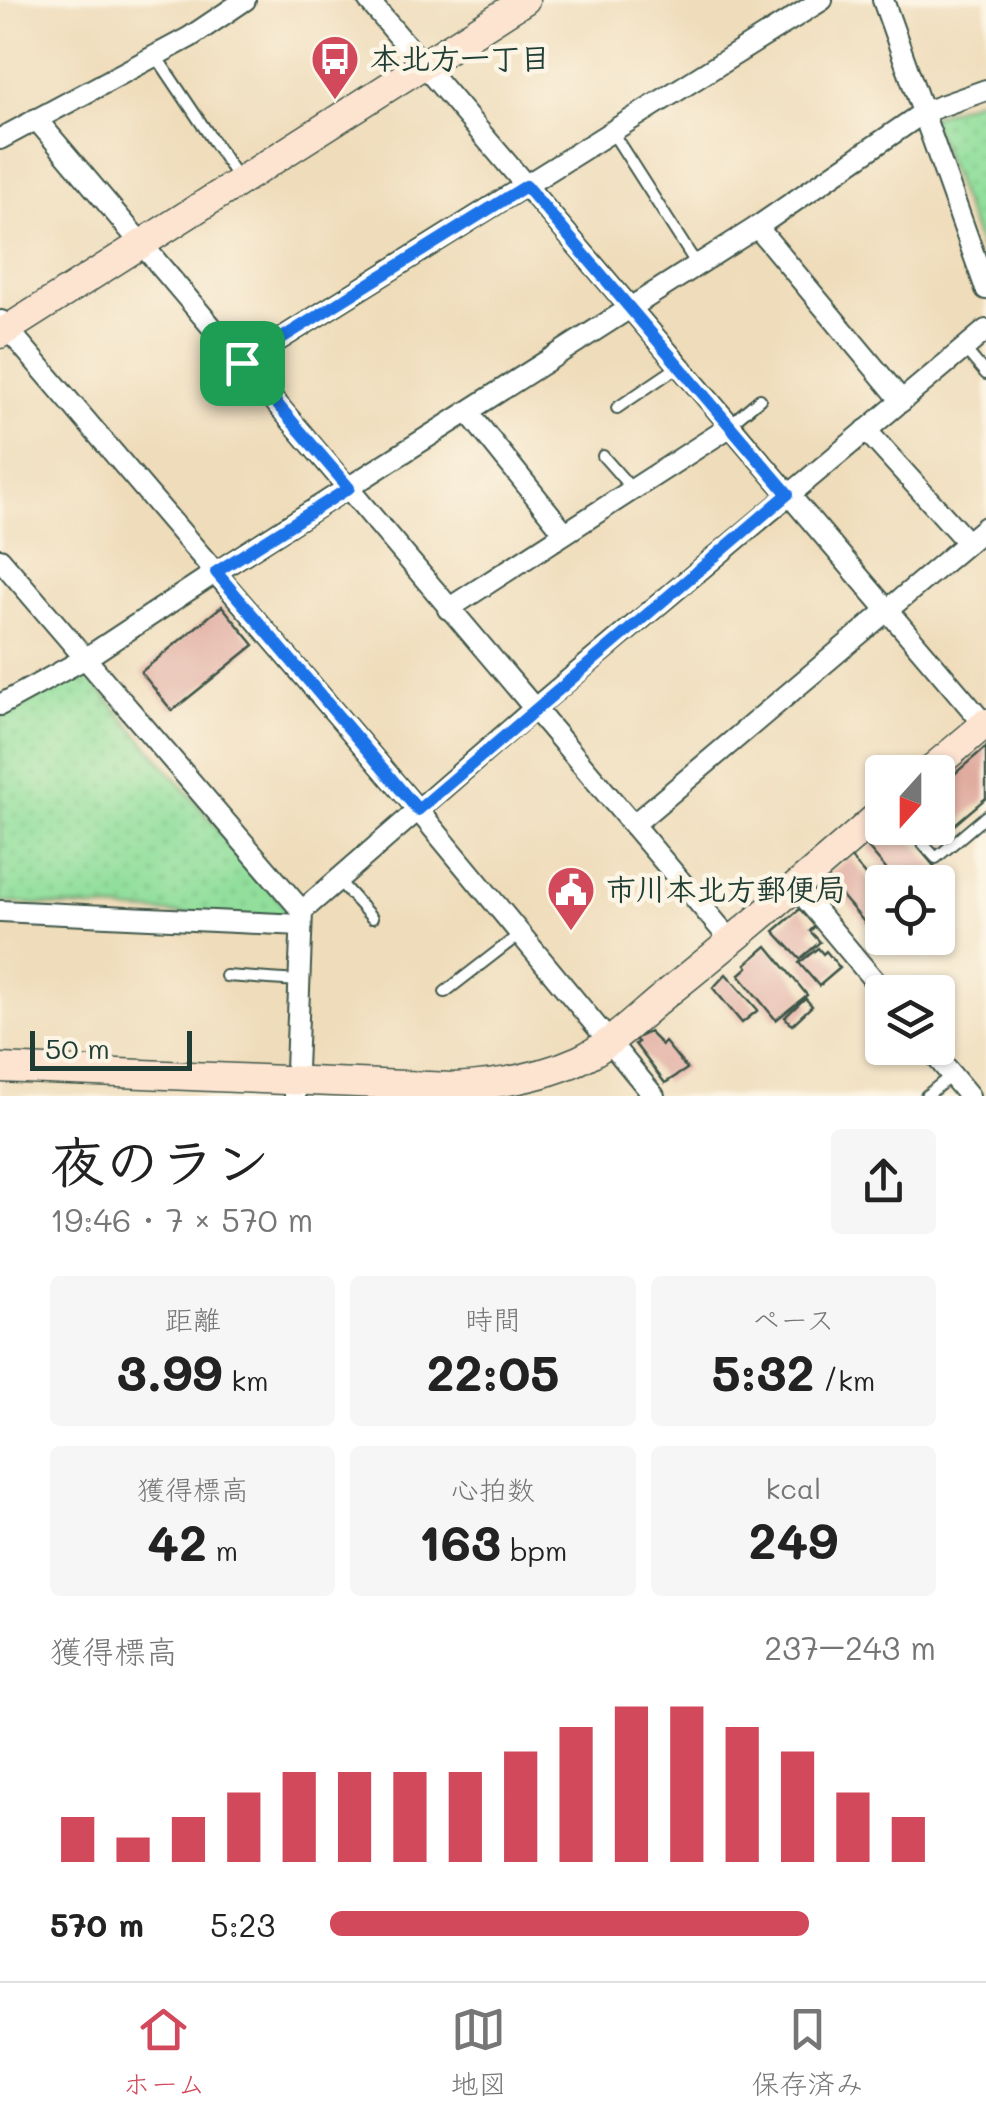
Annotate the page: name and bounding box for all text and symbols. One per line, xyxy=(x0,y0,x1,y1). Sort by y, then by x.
bus stop icon: 本北方一丁目 xyxy=(309,33,361,101)
place label: 本北方一丁目 xyxy=(370,37,550,77)
pin xyxy=(200,321,285,406)
icon: arrive xyxy=(215,336,270,391)
north arrow xyxy=(865,755,955,845)
map controls xyxy=(865,755,955,1065)
public building icon: 市川本北方郵便局 xyxy=(545,864,597,932)
button: locate xyxy=(865,865,955,955)
place label: 市川本北方郵便局 xyxy=(606,868,846,908)
button: layers xyxy=(865,975,955,1065)
scale bar xyxy=(30,1026,192,1070)
text: 50 m xyxy=(45,1030,110,1066)
text: 夜のラン xyxy=(50,1124,270,1196)
button: share xyxy=(831,1129,936,1234)
text: 19:46 · 7 × 570 m xyxy=(50,1198,313,1240)
text: 距離 xyxy=(165,1301,221,1337)
text: 時間 xyxy=(465,1301,521,1337)
text: ペース xyxy=(752,1301,834,1337)
text: 3.99 xyxy=(117,1338,222,1404)
text: 22:05 xyxy=(426,1338,560,1404)
text: 5:32 xyxy=(711,1338,814,1404)
text: km xyxy=(222,1362,268,1398)
text: /km xyxy=(814,1362,875,1398)
text: kcal xyxy=(765,1470,821,1506)
text: 獲得標高 xyxy=(137,1471,249,1507)
text: 心拍数 xyxy=(451,1471,535,1507)
text: 249 xyxy=(748,1506,838,1572)
text: 42 xyxy=(147,1508,207,1574)
text: 163 xyxy=(419,1508,501,1574)
text: m xyxy=(207,1532,238,1568)
text: bpm xyxy=(501,1532,567,1568)
text: 237–243 m xyxy=(764,1626,936,1668)
text: 獲得標高 xyxy=(50,1629,178,1671)
text: 570 m xyxy=(50,1903,144,1945)
text: 5:23 xyxy=(210,1903,275,1945)
tab: ホーム xyxy=(123,2002,205,2102)
tab: 地図 xyxy=(450,2002,506,2102)
tab: 保存済み xyxy=(751,2002,863,2102)

